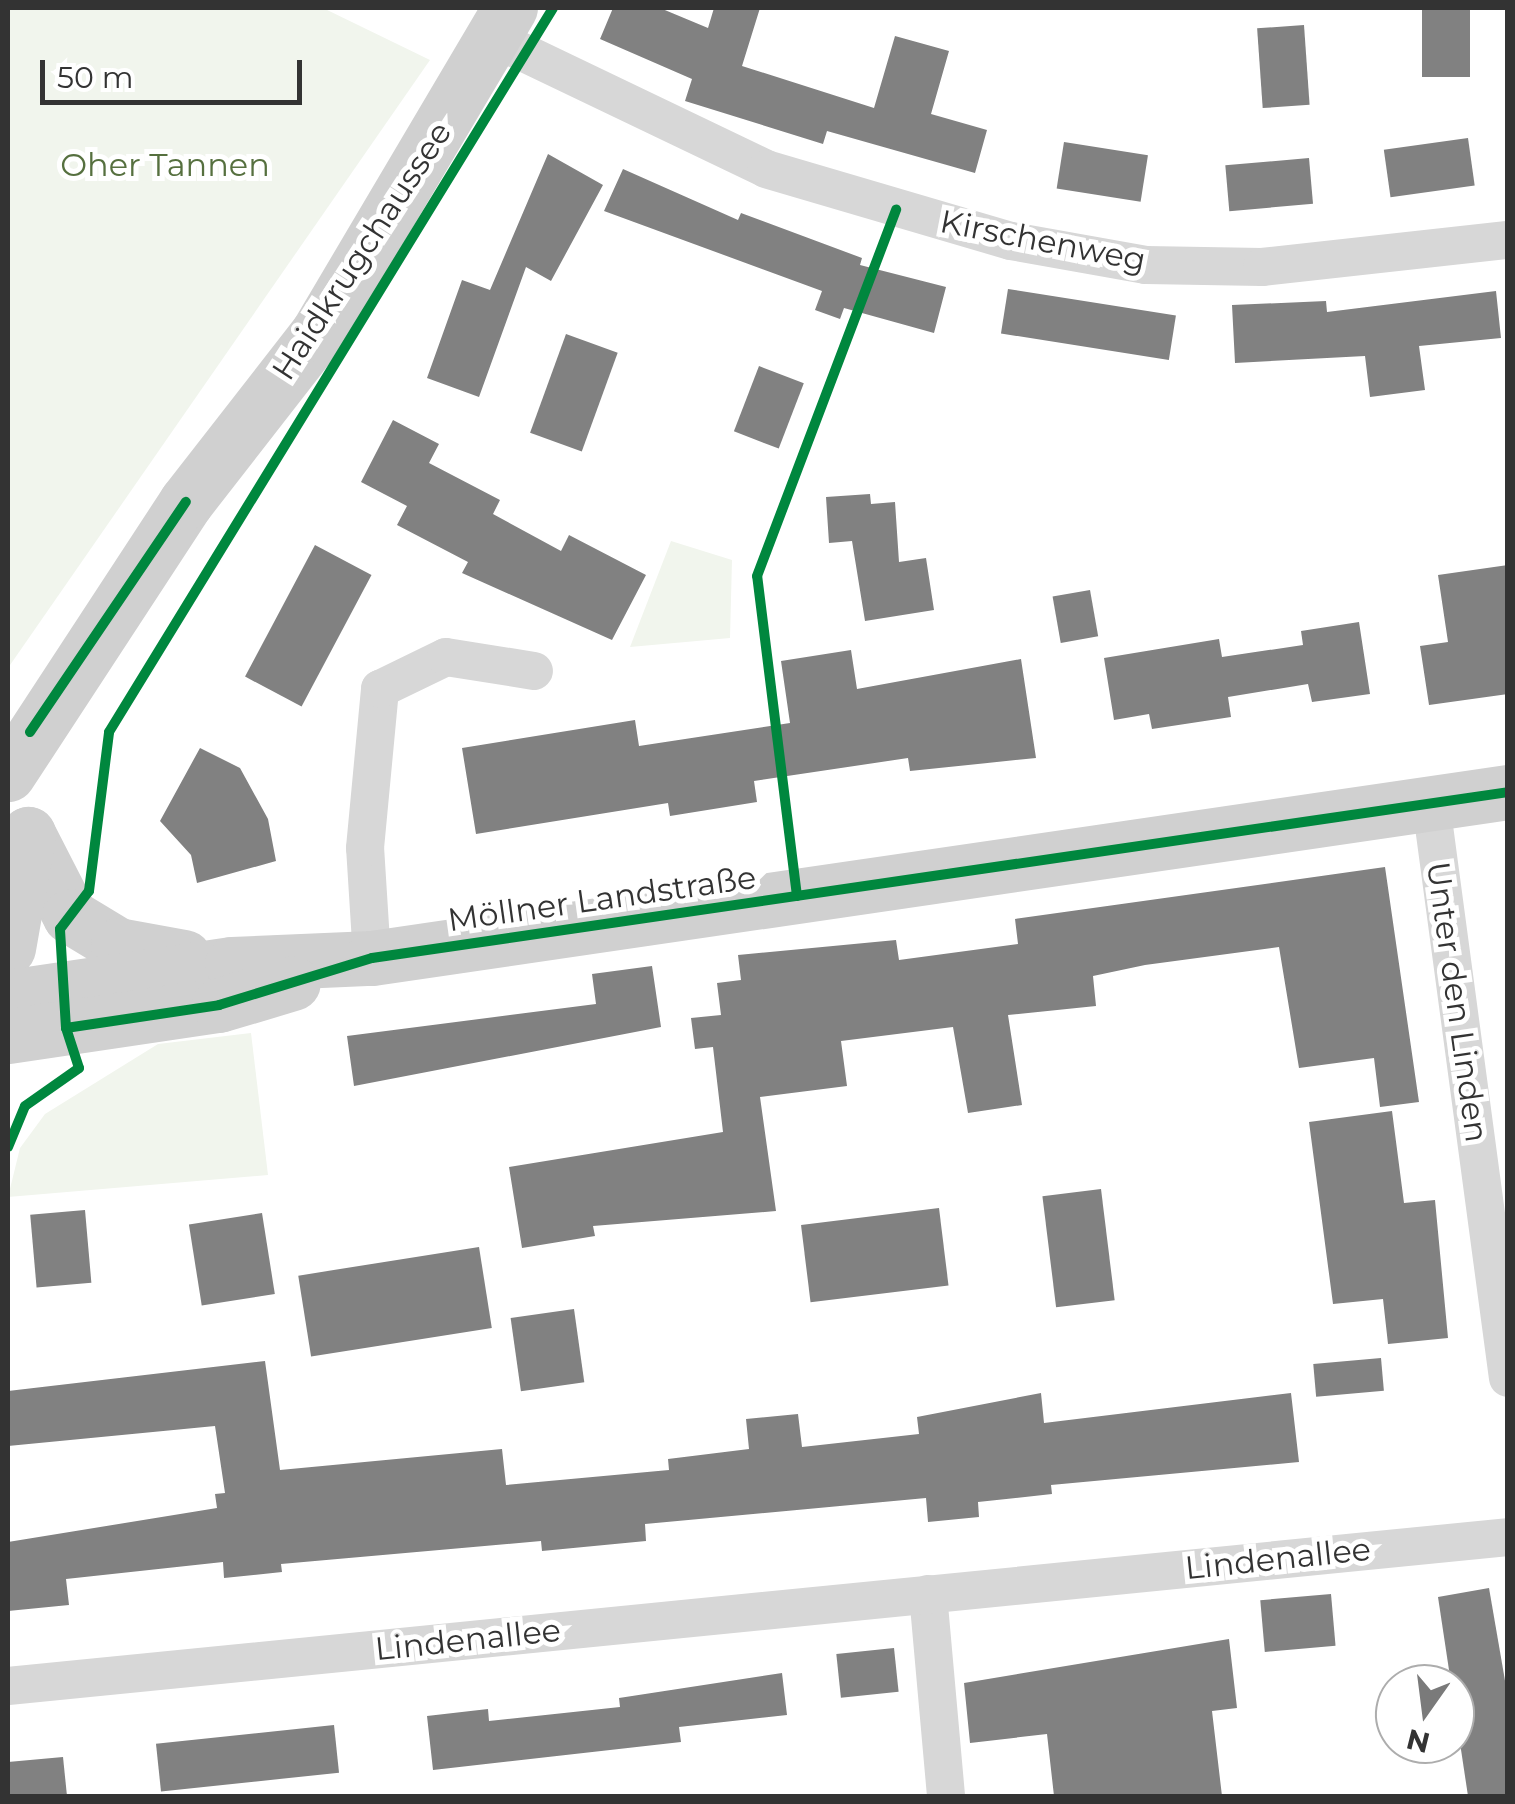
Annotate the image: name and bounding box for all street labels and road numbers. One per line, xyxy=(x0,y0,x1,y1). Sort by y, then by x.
street label: Haidkrugchaussee xyxy=(264,115,460,387)
street label: Kirschenweg xyxy=(937,202,1149,280)
street label: Möllner Landstraße xyxy=(445,858,759,940)
street label: Unter den Linden xyxy=(1418,859,1496,1145)
street label: Lindenallee xyxy=(1183,1530,1373,1588)
street label: Lindenallee xyxy=(373,1611,563,1669)

